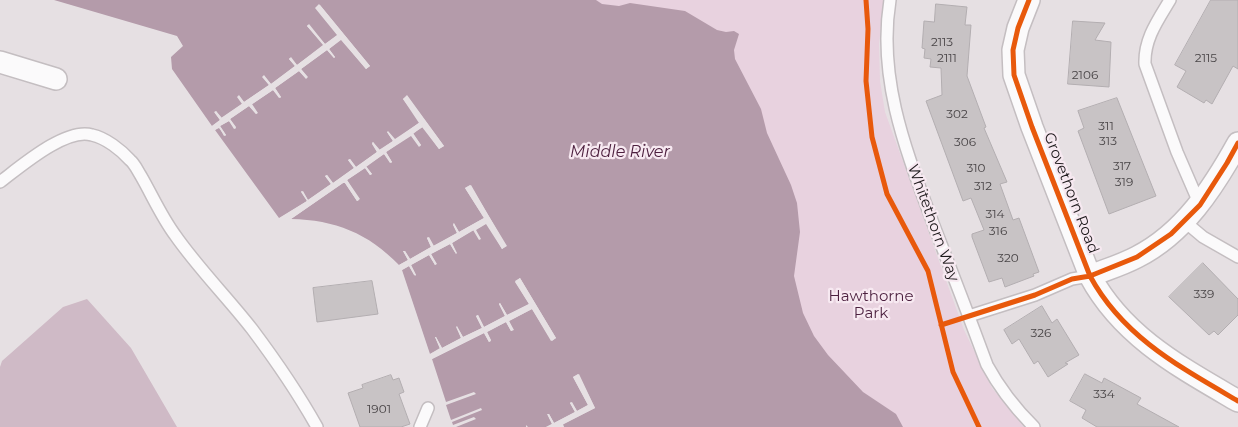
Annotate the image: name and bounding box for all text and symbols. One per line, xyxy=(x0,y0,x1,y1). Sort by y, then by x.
house number: 2113 xyxy=(931,35,953,49)
house number: 2111 xyxy=(937,51,957,65)
house number: 2115 xyxy=(1195,51,1217,65)
house number: 2106 xyxy=(1072,68,1098,82)
house number: 302 xyxy=(946,107,968,121)
house number: 311 xyxy=(1098,119,1114,133)
street label: Grovethorn Road xyxy=(1040,130,1102,256)
house number: 313 xyxy=(1099,134,1117,148)
house number: 306 xyxy=(954,135,976,149)
water label: Middle River xyxy=(570,142,670,162)
house number: 317 xyxy=(1113,159,1131,173)
house number: 310 xyxy=(966,161,986,175)
street label: Whitethorn Way xyxy=(903,162,963,284)
house number: 319 xyxy=(1115,175,1133,189)
house number: 312 xyxy=(974,179,992,193)
house number: 314 xyxy=(985,207,1005,221)
house number: 316 xyxy=(989,224,1007,238)
house number: 320 xyxy=(997,251,1019,265)
house number: 339 xyxy=(1194,287,1214,301)
park label: Hawthorne Park xyxy=(829,288,913,323)
house number: 326 xyxy=(1031,326,1051,340)
house number: 334 xyxy=(1093,387,1115,401)
house number: 1901 xyxy=(367,402,391,416)

